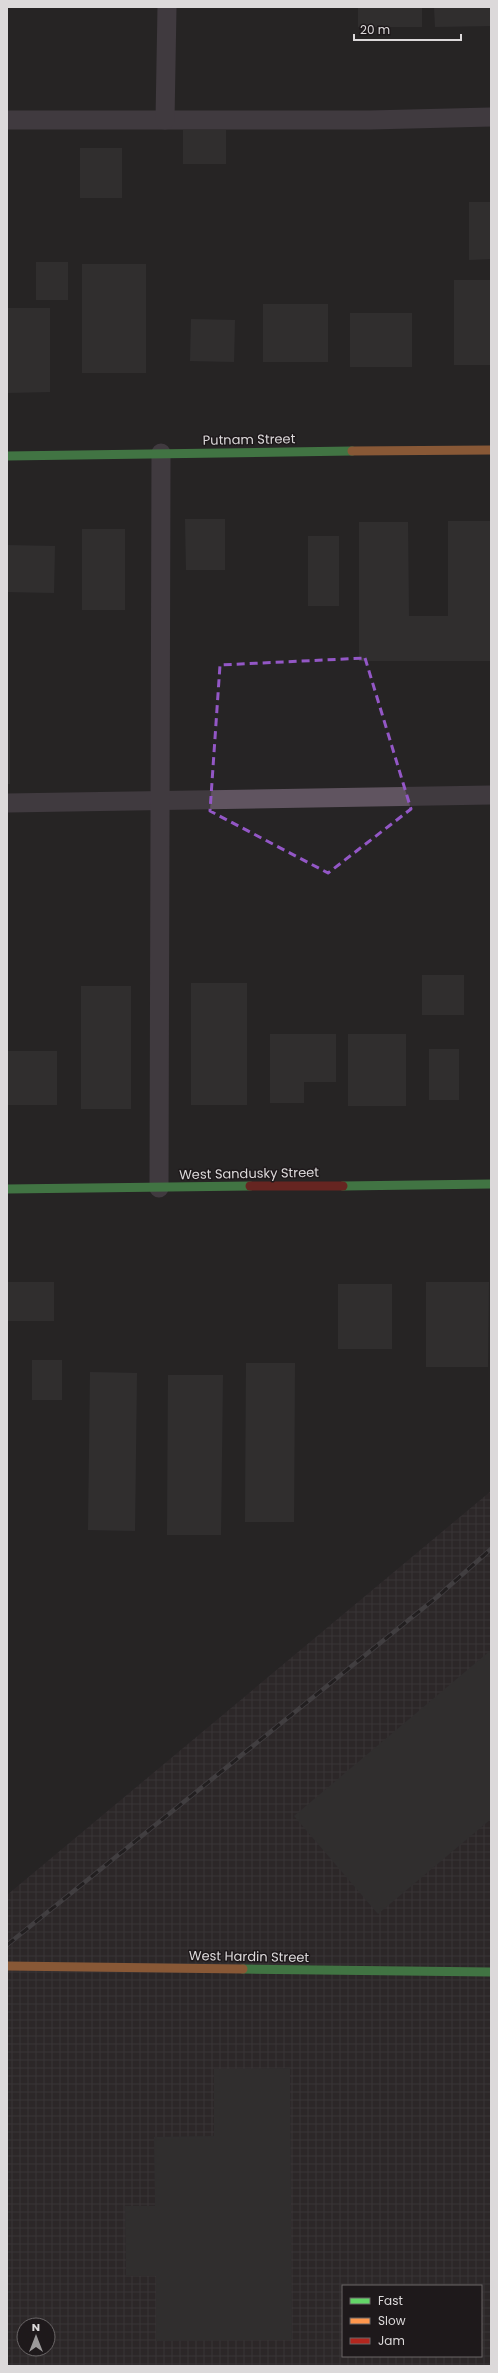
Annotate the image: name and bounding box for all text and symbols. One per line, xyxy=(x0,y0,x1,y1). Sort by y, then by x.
scale bar xyxy=(354,16,461,42)
text: 20 m xyxy=(360,21,390,38)
street label: Putnam Street xyxy=(203,429,296,450)
street label: West Sandusky Street xyxy=(179,1163,319,1184)
street label: West Hardin Street xyxy=(189,1946,310,1967)
legend xyxy=(342,2285,482,2357)
text: Fast xyxy=(378,2292,403,2309)
text: Slow xyxy=(378,2312,406,2329)
north arrow xyxy=(16,2317,56,2357)
text: N xyxy=(32,2319,40,2335)
text: Jam xyxy=(378,2332,405,2349)

